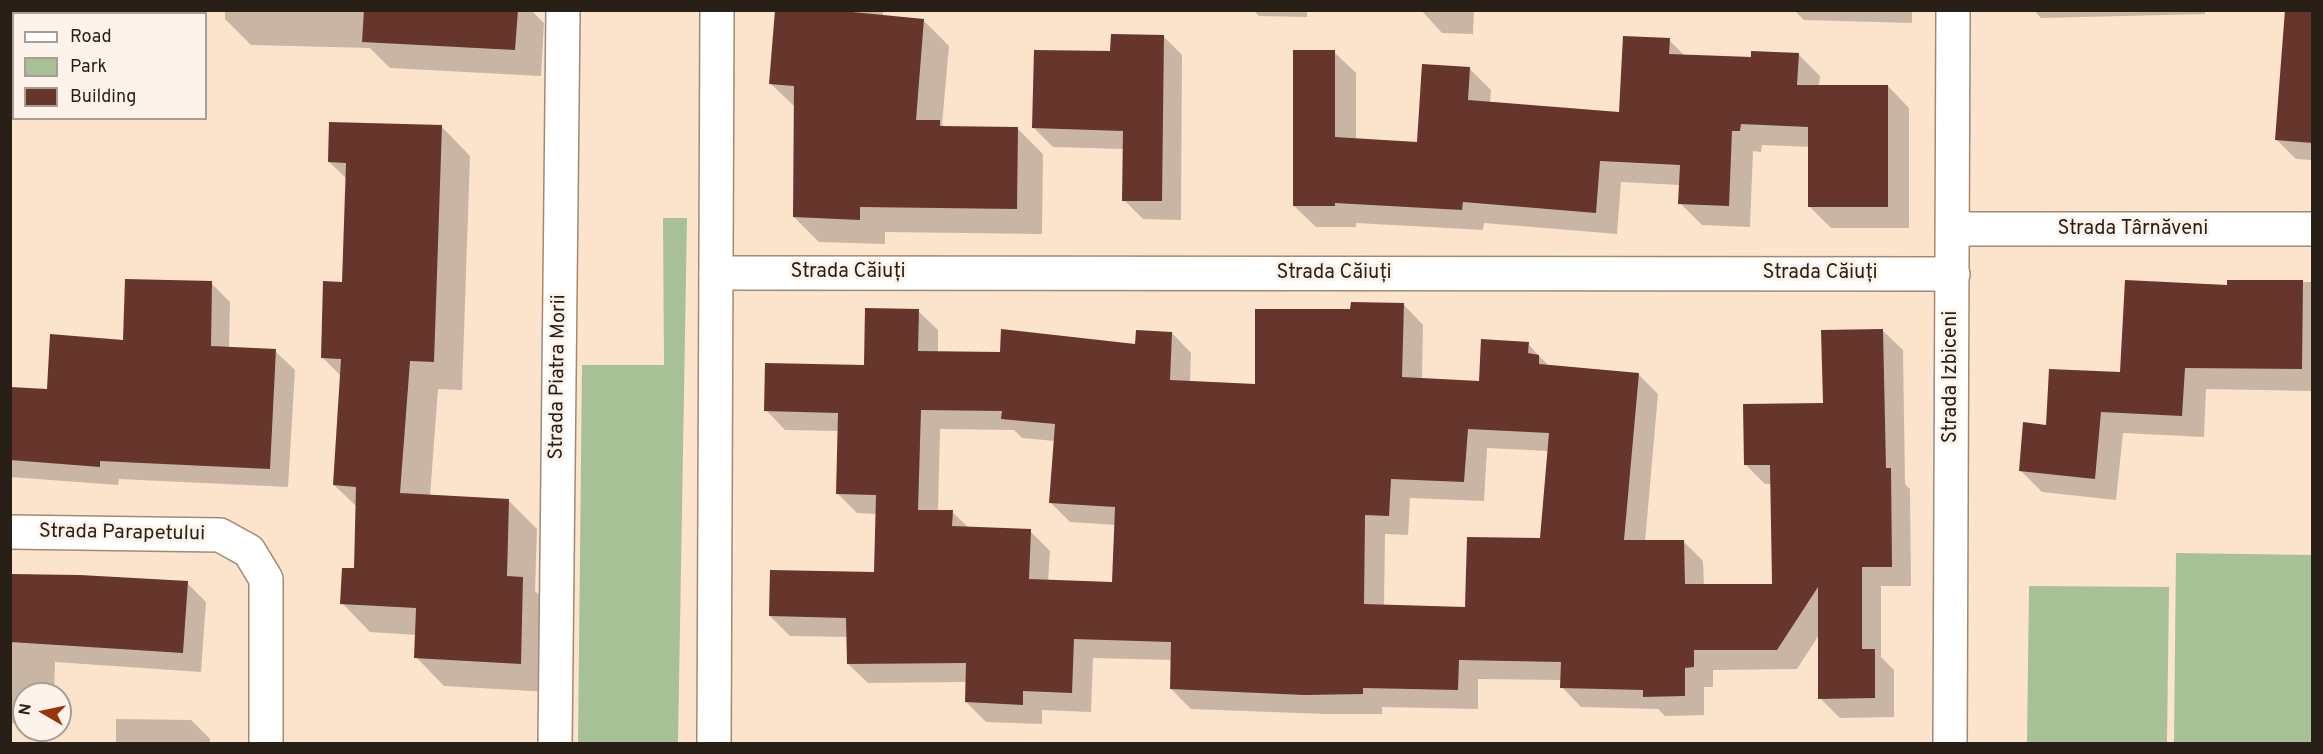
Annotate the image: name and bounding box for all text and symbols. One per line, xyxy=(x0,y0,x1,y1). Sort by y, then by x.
legend xyxy=(12,12,207,120)
text: Road xyxy=(70,26,112,49)
text: Park xyxy=(70,56,107,79)
text: Building xyxy=(70,86,136,109)
street label: Strada Târnăveni xyxy=(2058,218,2208,242)
street label: Strada Căiuți xyxy=(790,261,906,285)
street label: Strada Căiuți xyxy=(1276,262,1392,286)
street label: Strada Căiuți xyxy=(1762,262,1878,286)
street label: Strada Piatra Morii xyxy=(546,294,572,460)
street label: Strada Izbiceni xyxy=(1940,311,1964,443)
street label: Strada Parapetului xyxy=(39,521,205,547)
north arrow xyxy=(12,682,72,742)
text: N xyxy=(15,702,37,717)

